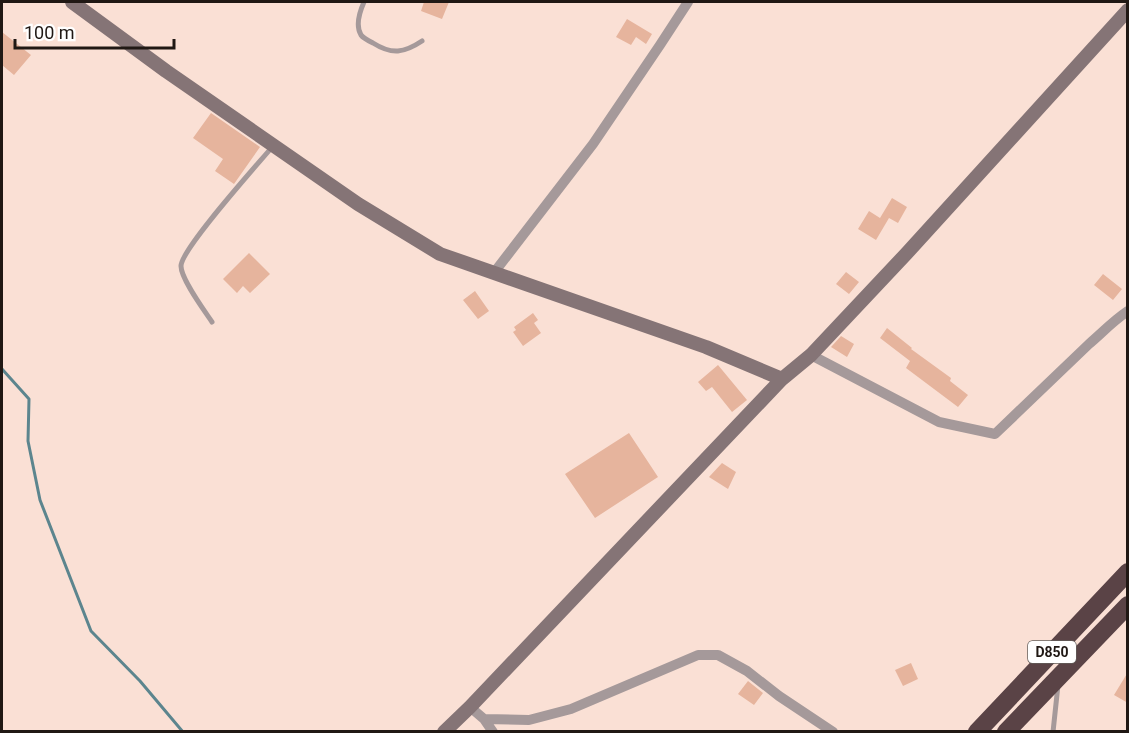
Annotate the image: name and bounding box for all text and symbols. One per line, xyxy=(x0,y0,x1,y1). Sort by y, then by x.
scale bar xyxy=(15,12,174,50)
text: 100 m xyxy=(24,22,75,43)
road number: D850 xyxy=(1028,641,1076,663)

